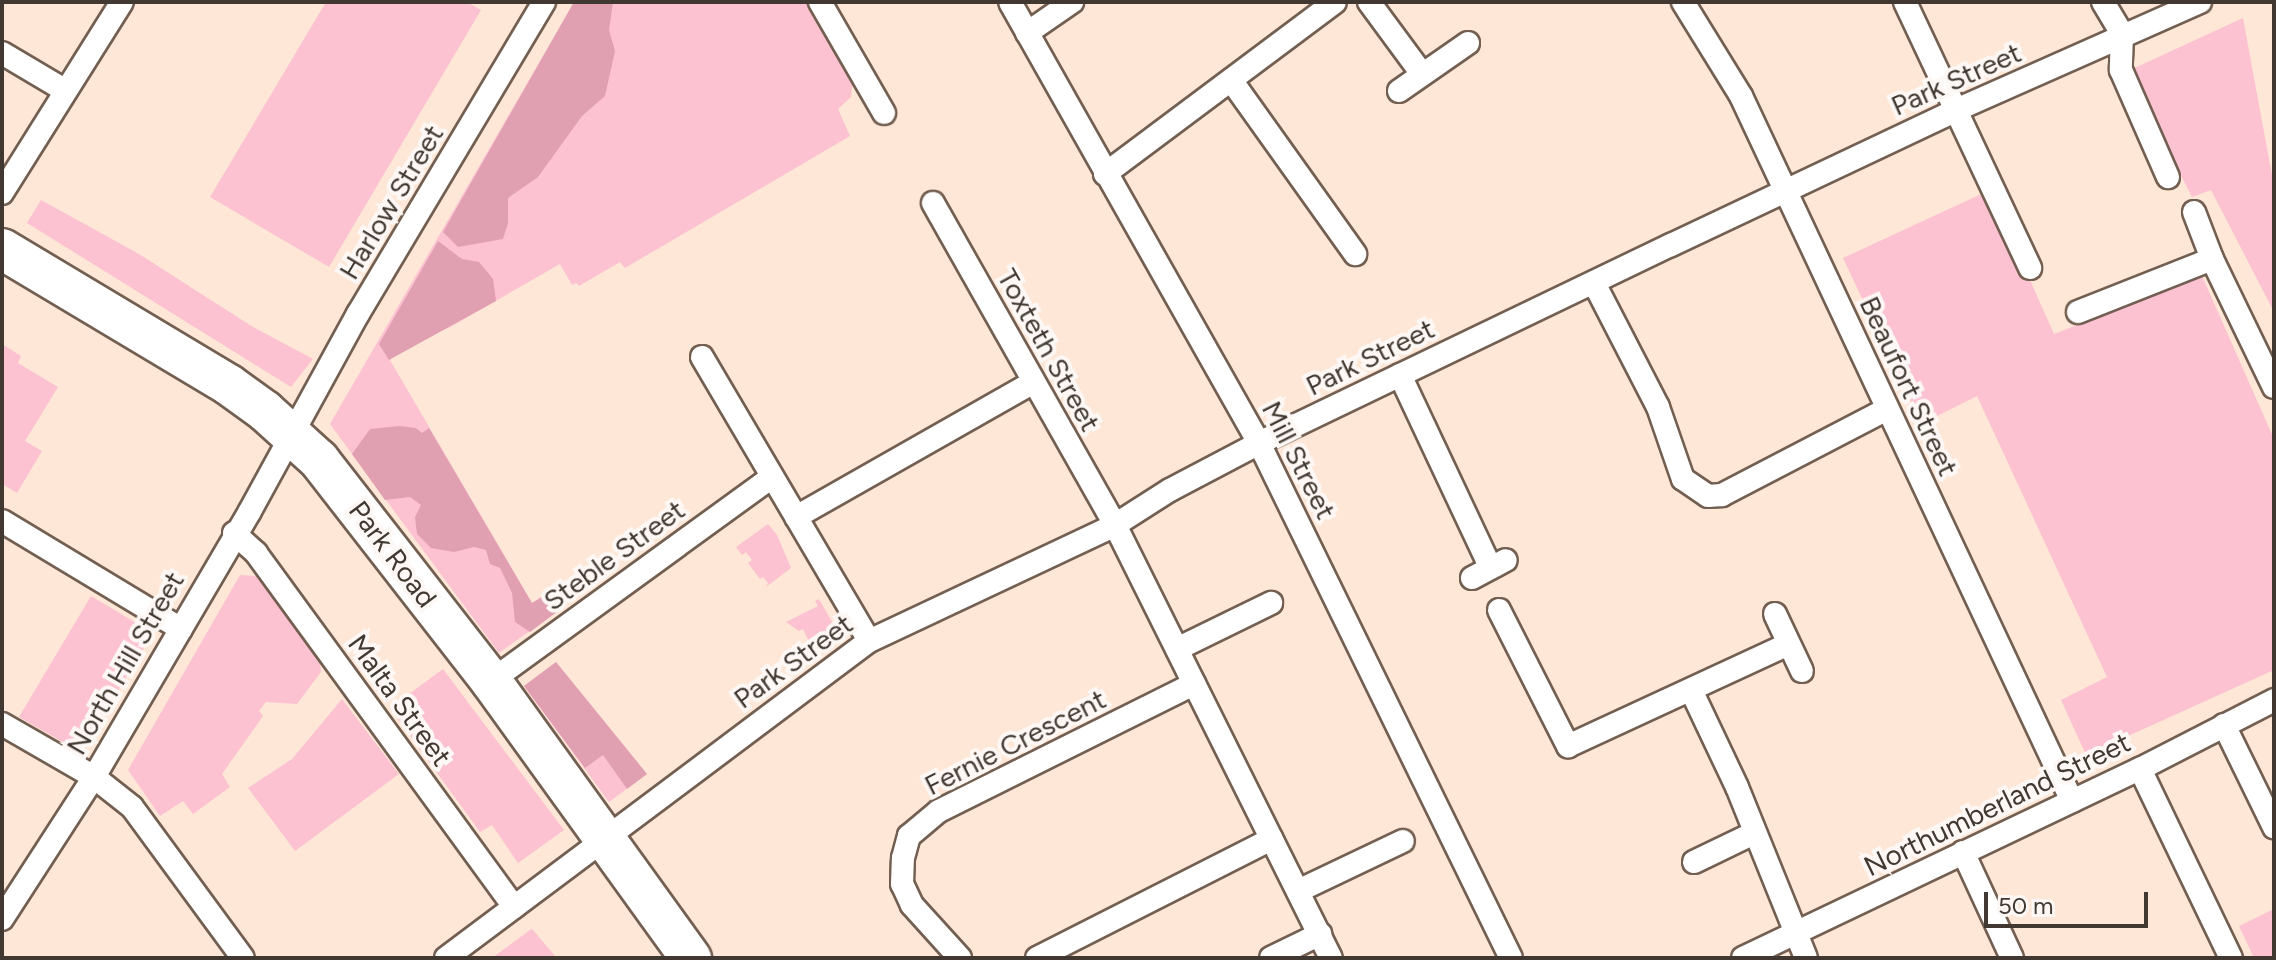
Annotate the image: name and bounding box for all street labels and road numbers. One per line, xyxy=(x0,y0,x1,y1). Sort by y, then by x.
street label: Park Street xyxy=(1886,35,2026,123)
street label: Harlow Street xyxy=(332,119,450,285)
street label: Toxteth Street xyxy=(991,263,1107,437)
street label: Beaufort Street xyxy=(1853,291,1965,481)
street label: Park Street xyxy=(1300,312,1440,402)
street label: Mill Street xyxy=(1255,395,1343,525)
street label: Steble Street xyxy=(537,493,691,617)
street label: Park Road xyxy=(342,494,444,614)
street label: North Hill Street xyxy=(59,566,191,760)
street label: Park Street xyxy=(727,607,859,715)
street label: Malta Street xyxy=(341,628,459,772)
street label: Fernie Crescent xyxy=(919,682,1111,802)
street label: Northumberland Street xyxy=(1858,725,2136,883)

